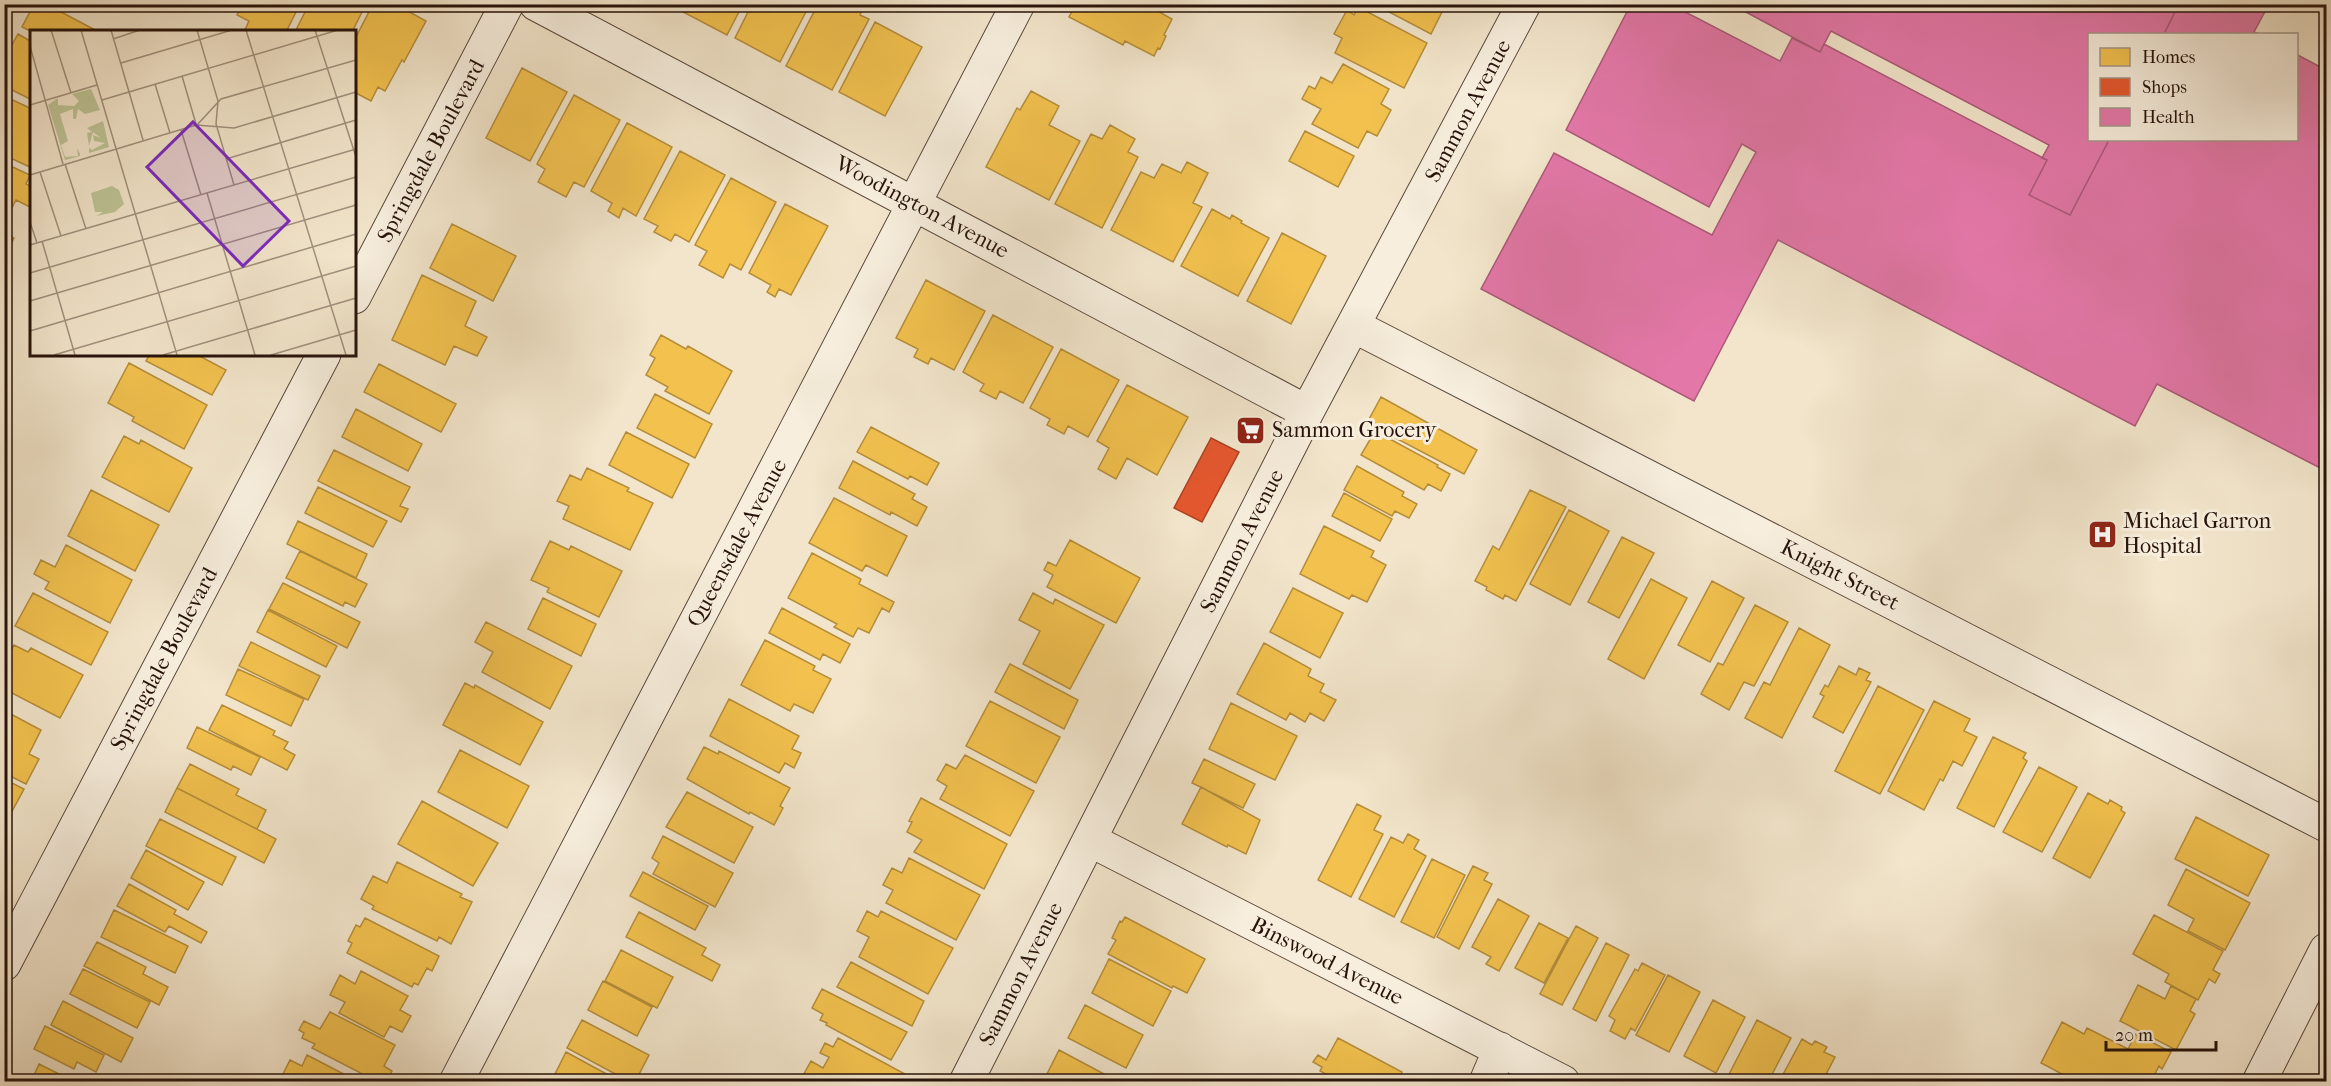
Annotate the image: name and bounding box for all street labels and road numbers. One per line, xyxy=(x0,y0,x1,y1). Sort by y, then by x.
street label: Sammon Avenue xyxy=(1420,35,1517,187)
street label: Springdale Boulevard xyxy=(372,54,491,247)
street label: Woodington Avenue xyxy=(830,150,1013,264)
street label: Queensdale Avenue xyxy=(682,454,792,632)
street label: Sammon Avenue xyxy=(1195,465,1289,617)
street label: Knight Street xyxy=(1776,534,1904,616)
street label: Springdale Boulevard xyxy=(105,562,224,755)
street label: Sammon Avenue xyxy=(974,898,1068,1050)
street label: Binswood Avenue xyxy=(1246,911,1408,1011)

